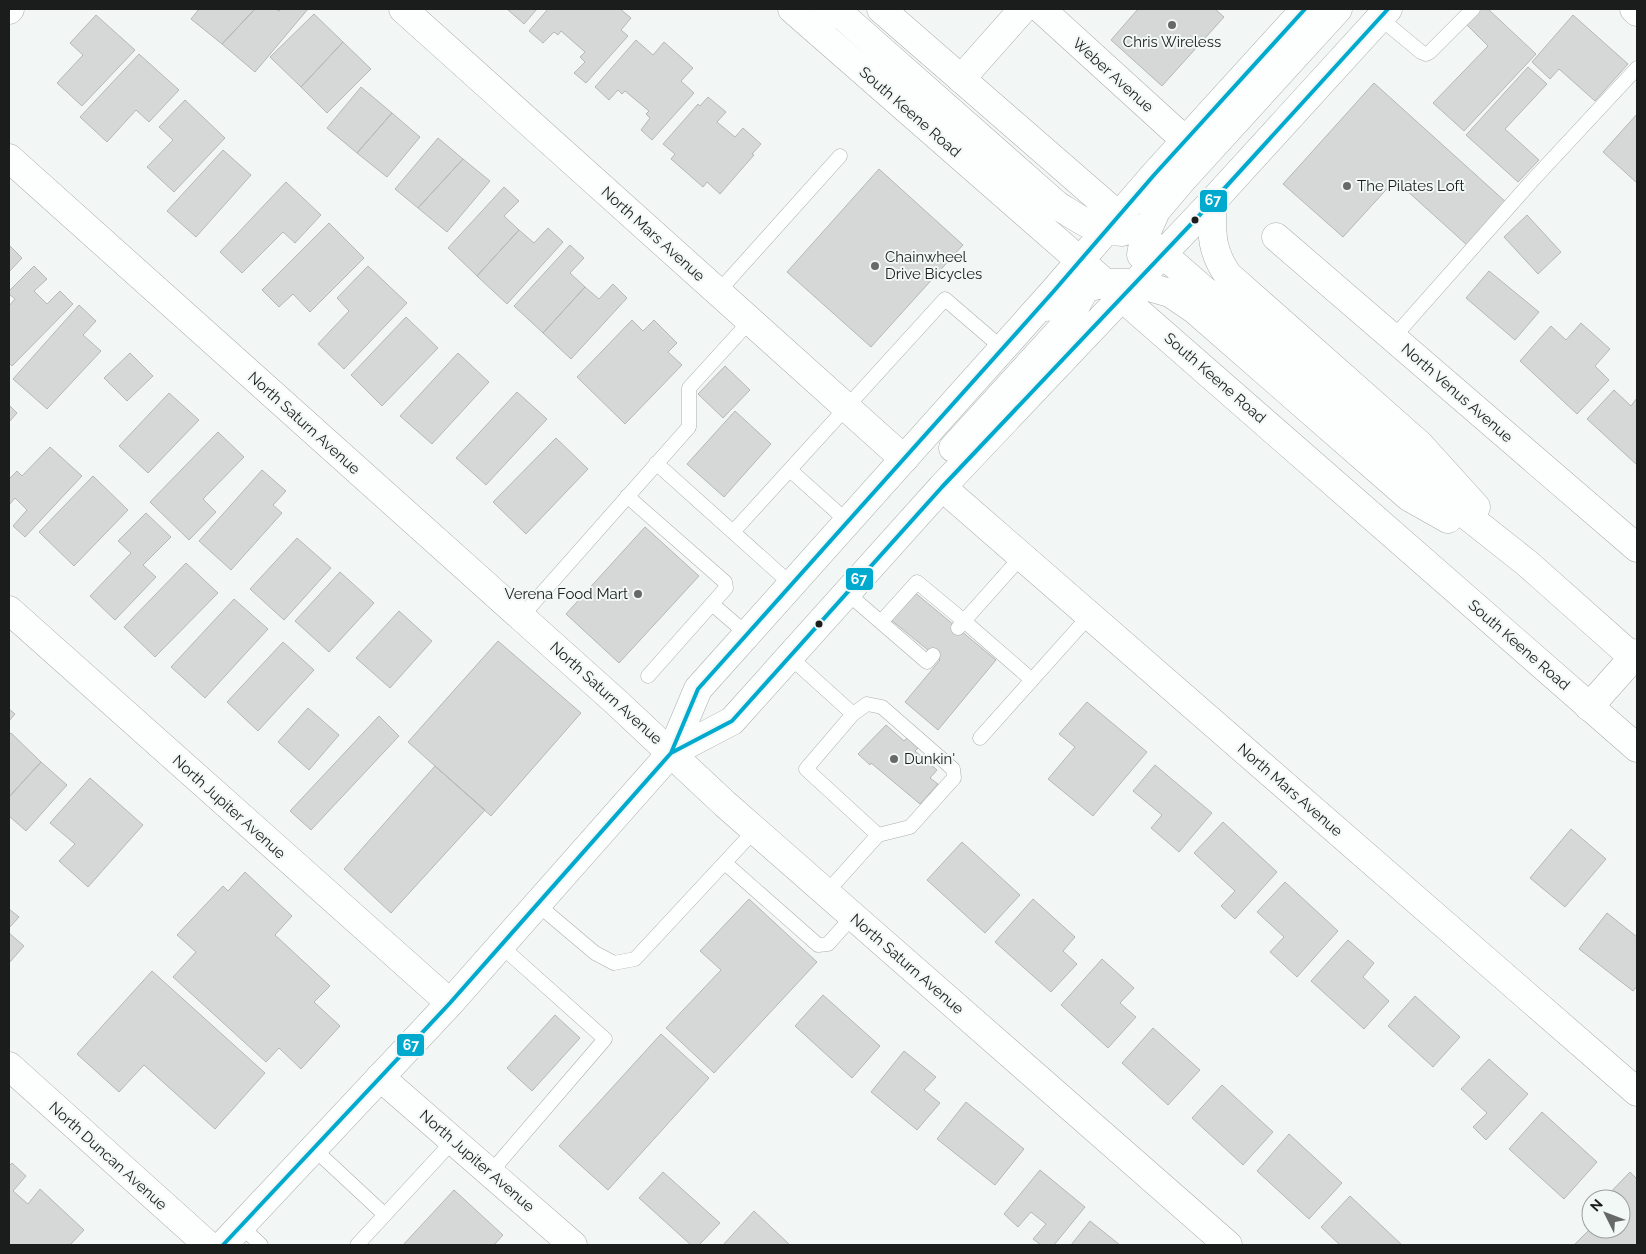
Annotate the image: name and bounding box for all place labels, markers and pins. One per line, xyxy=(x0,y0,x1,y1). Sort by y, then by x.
marker: Chris Wireless xyxy=(1166,19,1178,31)
place label: Chris Wireless xyxy=(1123,33,1221,51)
place label: The Pilates Loft xyxy=(1357,177,1464,195)
marker: The Pilates Loft xyxy=(1341,180,1353,192)
unlabelled marker xyxy=(1190,215,1200,225)
place label: Chainwheel Drive Bicycles xyxy=(885,248,982,283)
marker: Chainwheel Drive Bicycles xyxy=(869,260,881,272)
place label: Verena Food Mart xyxy=(505,585,628,603)
marker: Verena Food Mart xyxy=(632,588,644,600)
unlabelled marker xyxy=(814,619,824,629)
place label: Dunkin' xyxy=(904,750,955,768)
marker: Dunkin' xyxy=(888,753,900,765)

